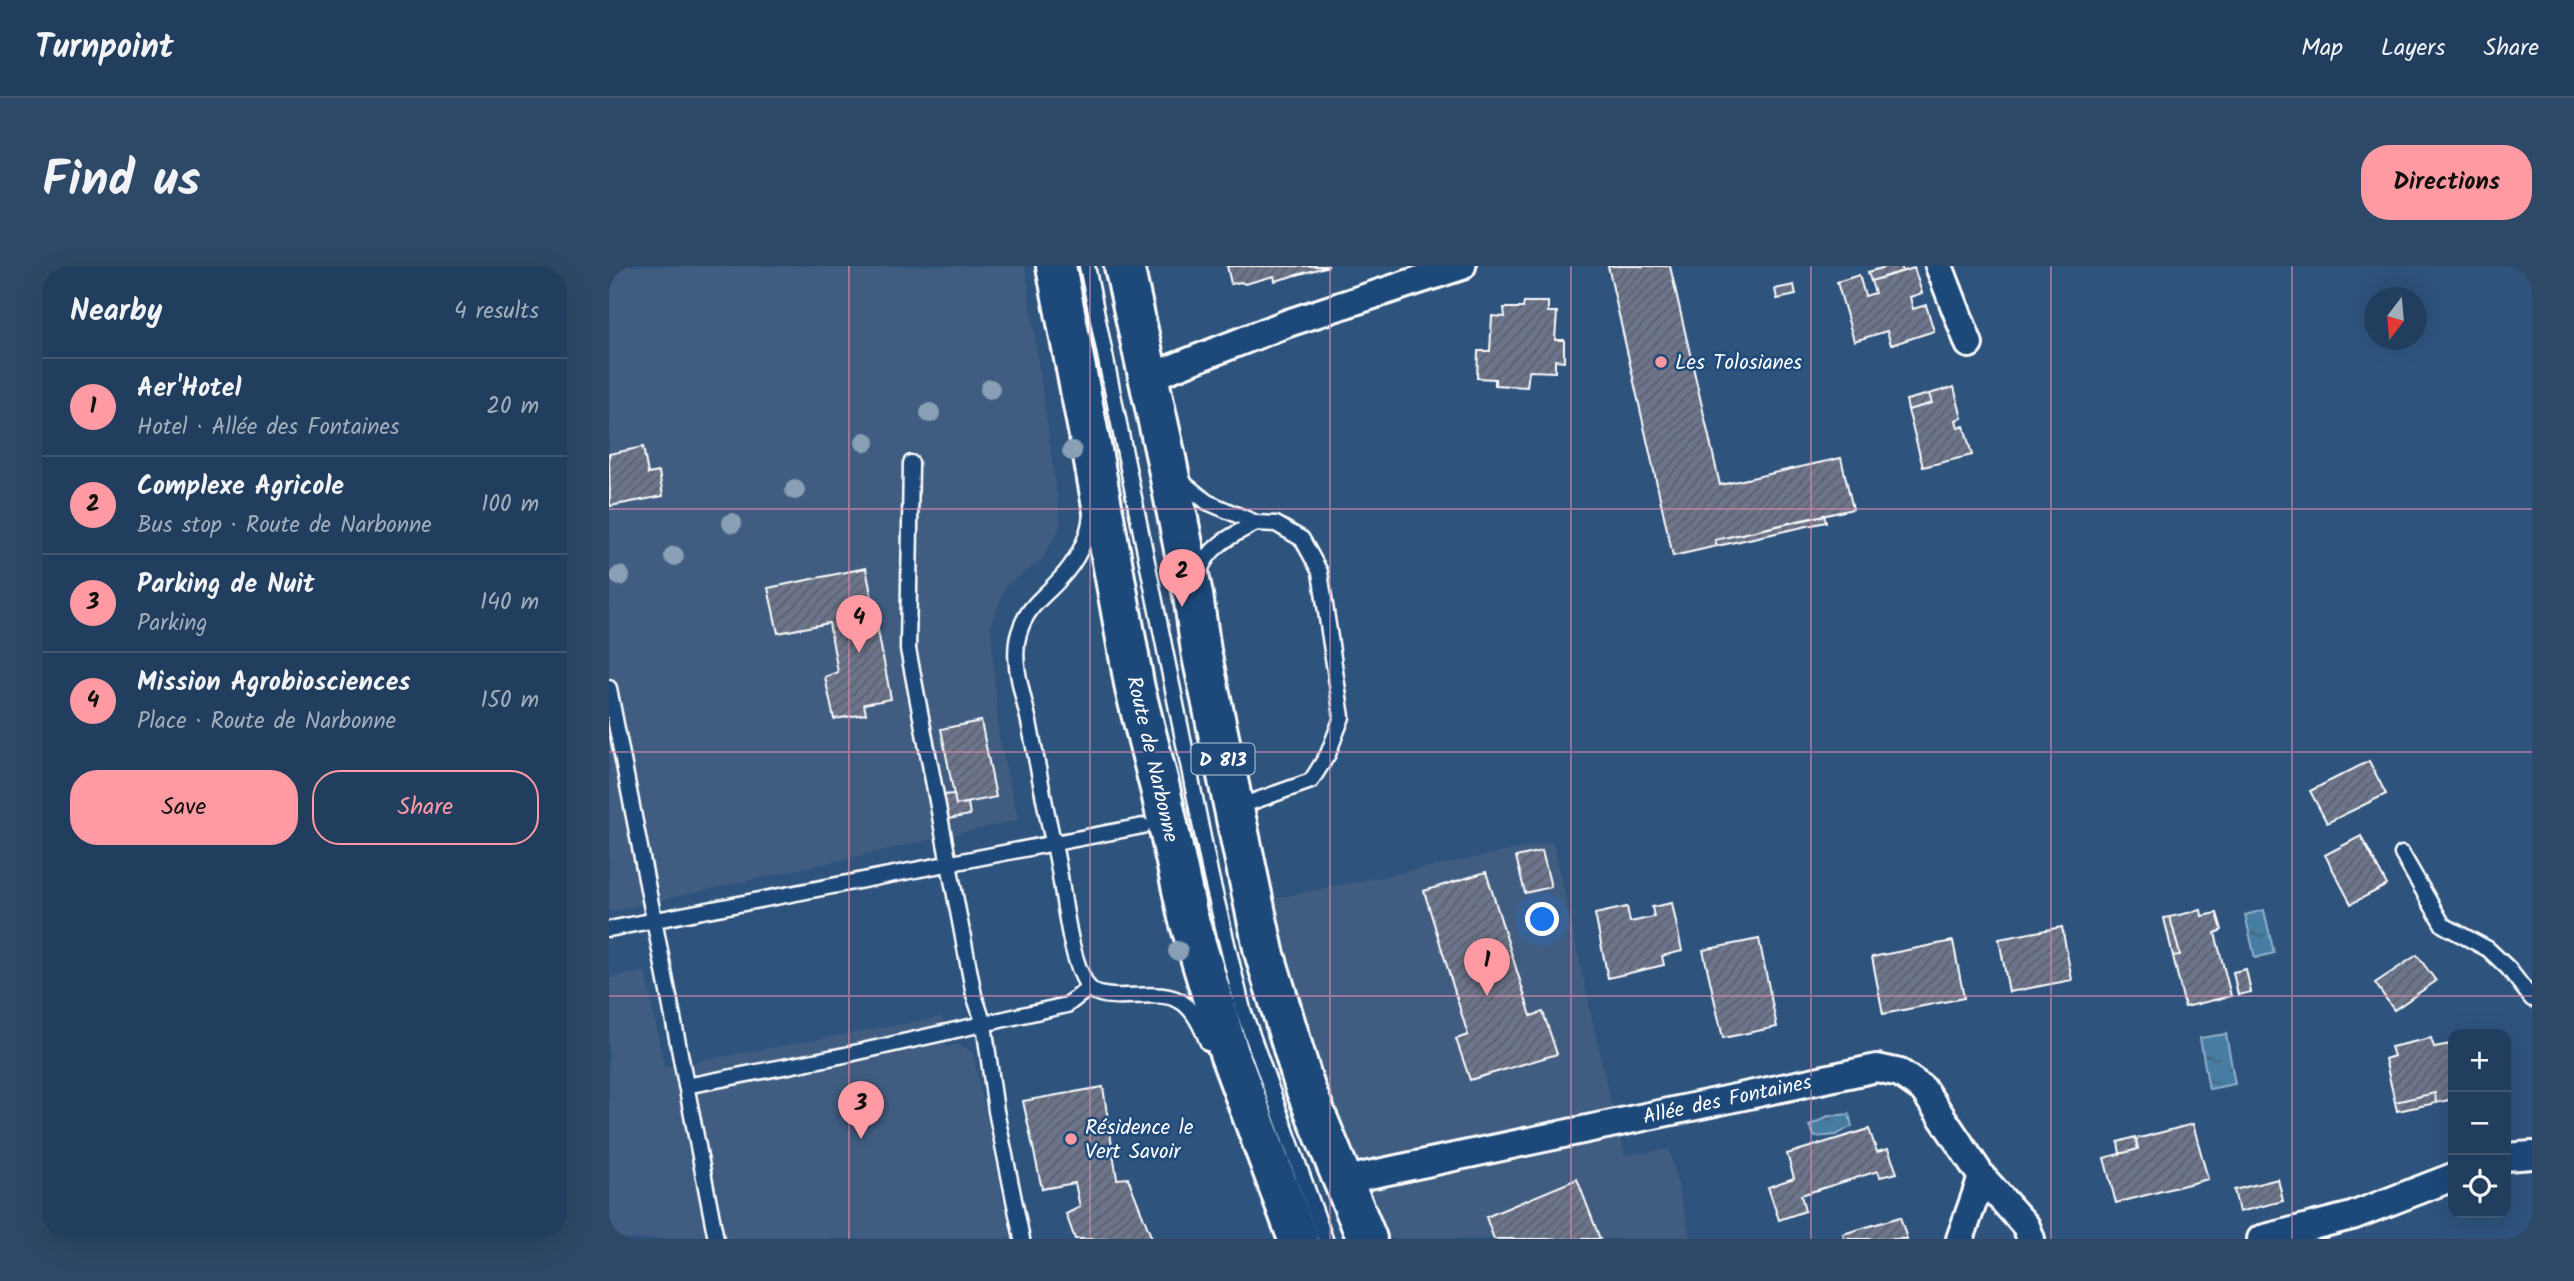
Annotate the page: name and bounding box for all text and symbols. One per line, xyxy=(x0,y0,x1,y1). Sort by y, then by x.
text: Turnpoint xyxy=(35,22,174,75)
text: Map xyxy=(2301,29,2343,68)
text: Layers xyxy=(2381,29,2445,68)
text: Share xyxy=(2483,29,2539,68)
text: Find us xyxy=(42,143,200,221)
button: Directions xyxy=(2361,145,2532,220)
north arrow xyxy=(2364,287,2427,350)
text: Nearby xyxy=(70,288,162,336)
text: 4 results xyxy=(454,294,539,330)
place label: Les Tolosianes xyxy=(1675,347,1802,380)
marker: Les Tolosianes xyxy=(1653,354,1669,370)
text: Aer'Hotel xyxy=(137,368,241,410)
text: 1 xyxy=(90,389,96,425)
text: 20 m xyxy=(487,389,539,425)
text: Hotel · Allée des Fontaines xyxy=(137,410,400,446)
text: Complexe Agricole xyxy=(137,466,344,508)
text: 2 xyxy=(86,487,100,523)
text: 100 m xyxy=(481,487,539,523)
text: Bus stop · Route de Narbonne xyxy=(137,508,432,544)
pin: 2 xyxy=(1159,549,1205,607)
text: Parking de Nuit xyxy=(137,564,315,606)
text: 3 xyxy=(87,585,99,621)
text: 140 m xyxy=(480,585,539,621)
pin: 4 xyxy=(836,595,882,653)
text: Parking xyxy=(137,606,207,642)
text: Mission Agrobiosciences xyxy=(137,662,411,704)
street label: Route de Narbonne xyxy=(1116,673,1187,846)
text: 4 xyxy=(87,683,99,719)
text: 150 m xyxy=(480,683,539,719)
text: Place · Route de Narbonne xyxy=(137,704,396,740)
road number: D 813 xyxy=(1191,744,1255,774)
button: Save xyxy=(70,770,298,845)
button: Share xyxy=(312,770,539,845)
your location xyxy=(1525,902,1559,936)
pin: 1 xyxy=(1464,938,1510,996)
map controls xyxy=(2448,1029,2511,1218)
button: + xyxy=(2448,1029,2511,1092)
street label: Allée des Fontaines xyxy=(1640,1066,1815,1134)
pin: 3 xyxy=(838,1081,884,1139)
button: − xyxy=(2448,1092,2511,1155)
place label: Résidence le Vert Savoir xyxy=(1085,1112,1194,1169)
marker: Résidence le Vert Savoir xyxy=(1063,1131,1079,1147)
button: locate xyxy=(2448,1155,2511,1218)

